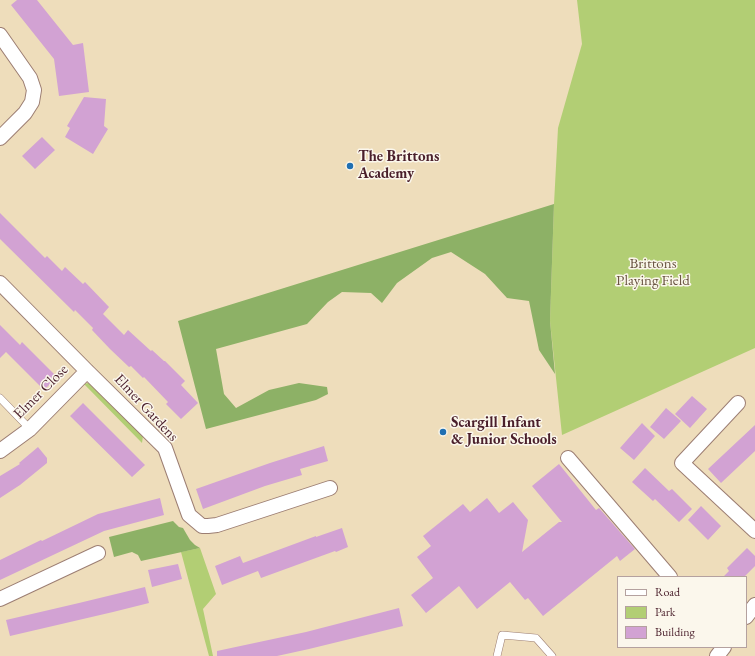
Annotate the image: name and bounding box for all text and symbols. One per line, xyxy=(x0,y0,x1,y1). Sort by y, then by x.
place label: The Brittons Academy xyxy=(358,148,439,183)
marker: The Brittons Academy xyxy=(345,161,355,171)
park label: Brittons Playing Field xyxy=(616,255,690,290)
street label: Elmer Close xyxy=(10,361,72,423)
street label: Elmer Gardens xyxy=(110,371,182,445)
place label: Scargill Infant & Junior Schools xyxy=(451,414,557,449)
marker: Scargill Infant & Junior Schools xyxy=(438,427,448,437)
legend xyxy=(617,576,747,648)
text: Road xyxy=(655,584,680,600)
text: Park xyxy=(655,604,675,620)
text: Building xyxy=(655,624,695,640)

